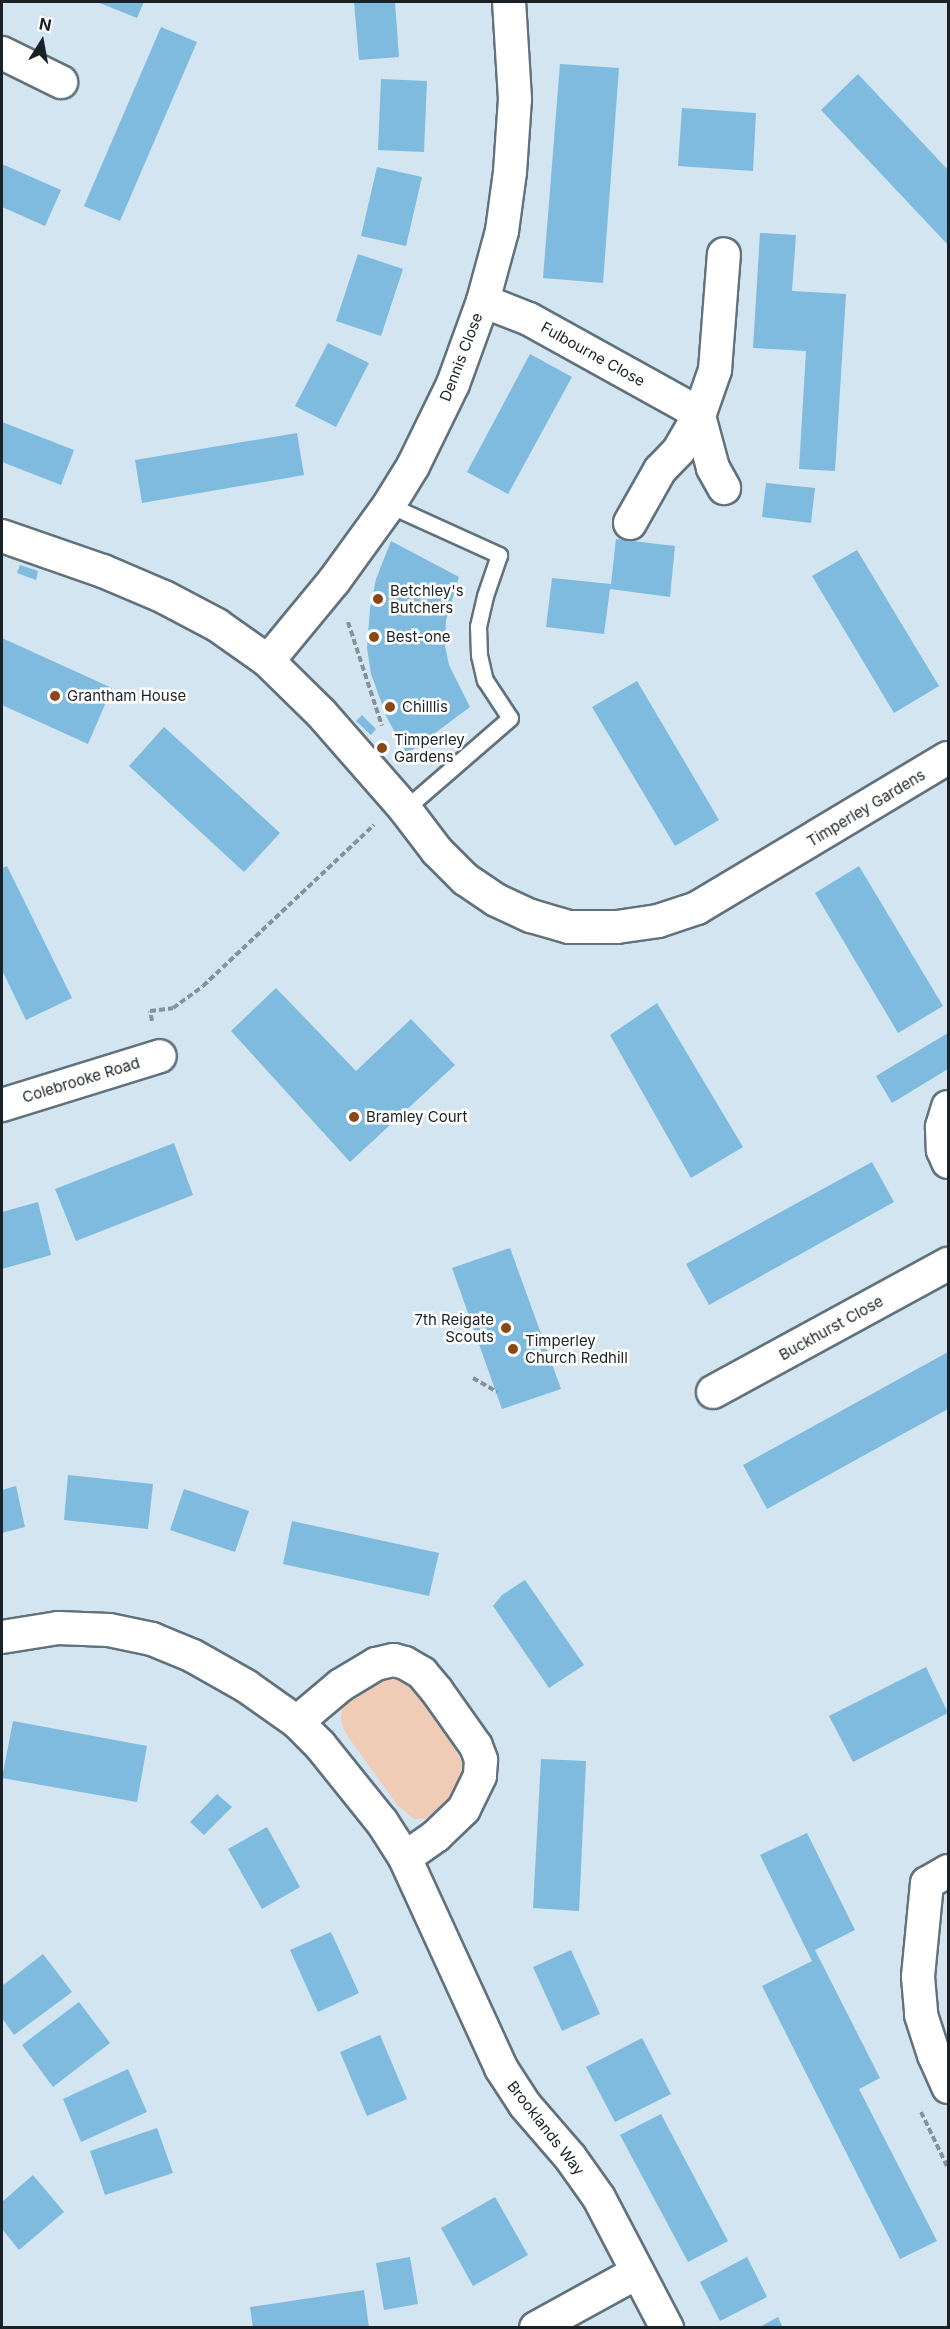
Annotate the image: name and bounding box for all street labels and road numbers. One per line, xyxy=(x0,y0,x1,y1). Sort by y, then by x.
street label: Dennis Close xyxy=(436,310,486,404)
street label: Fulbourne Close xyxy=(538,318,648,390)
street label: Timperley Gardens xyxy=(804,766,928,850)
street label: Colebrooke Road xyxy=(20,1054,142,1106)
street label: Buckhurst Close xyxy=(776,1292,886,1364)
street label: Brooklands Way xyxy=(504,2077,588,2179)

